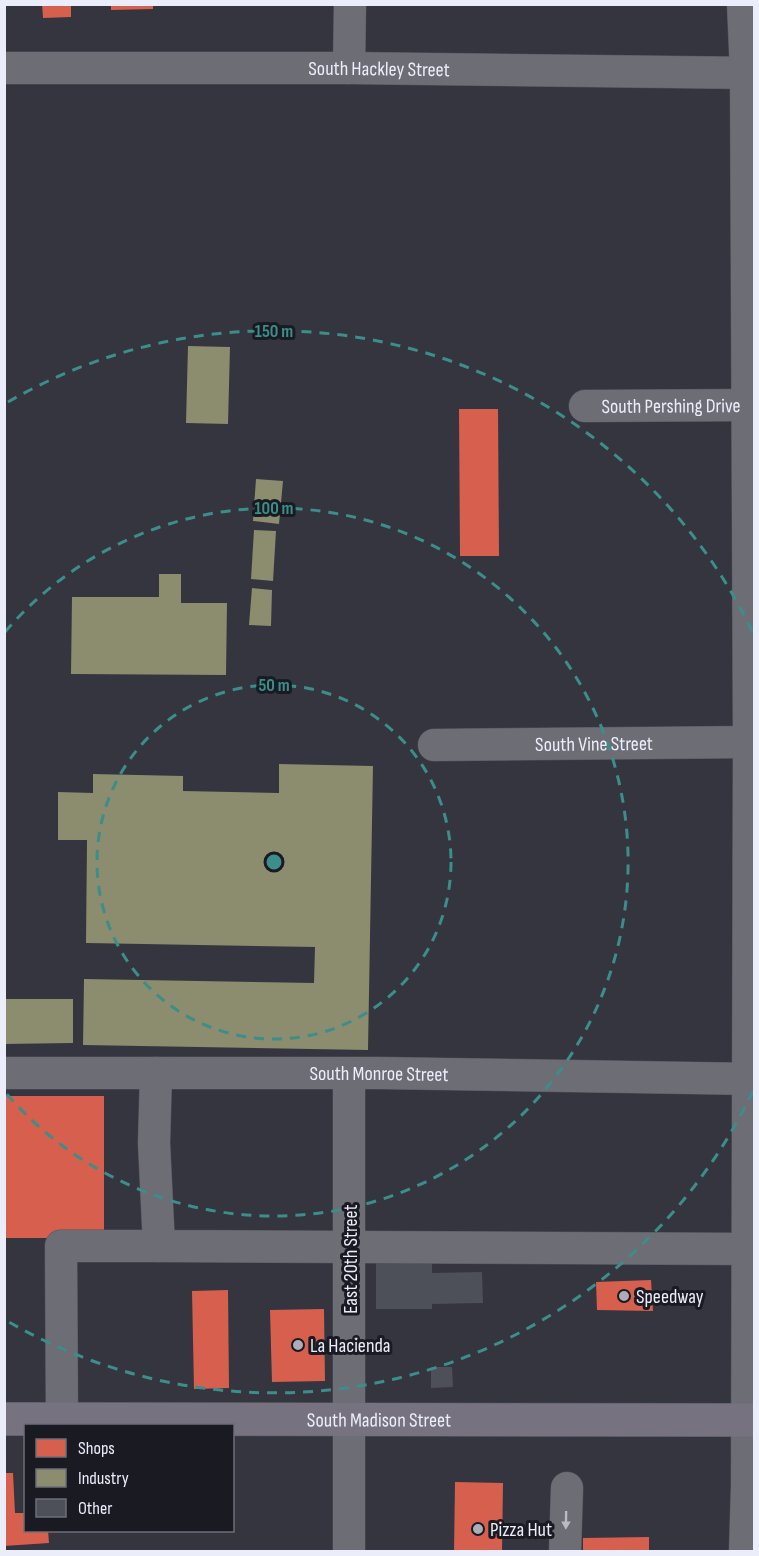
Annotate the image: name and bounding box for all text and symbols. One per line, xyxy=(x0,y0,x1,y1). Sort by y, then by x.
street label: South Hackley Street xyxy=(308,57,450,82)
text: 150 m xyxy=(255,321,293,342)
street label: South Pershing Drive xyxy=(601,394,741,419)
text: 100 m xyxy=(255,498,294,519)
text: 50 m xyxy=(258,675,290,696)
street label: South Vine Street xyxy=(535,732,653,757)
centre of rings xyxy=(264,852,284,872)
street label: South Monroe Street xyxy=(309,1062,449,1087)
street label: East 20th Street xyxy=(339,1204,363,1314)
place label: Speedway xyxy=(636,1285,704,1309)
marker: Speedway xyxy=(617,1289,631,1303)
place label: La Hacienda xyxy=(310,1334,391,1358)
marker: La Hacienda xyxy=(291,1338,305,1352)
street label: South Madison Street xyxy=(307,1408,451,1433)
legend xyxy=(24,1424,234,1532)
text: Shops xyxy=(78,1438,115,1459)
text: Industry xyxy=(78,1468,129,1489)
text: Other xyxy=(78,1498,112,1519)
one-way arrow xyxy=(561,1510,570,1529)
place label: Pizza Hut xyxy=(490,1518,552,1542)
marker: Pizza Hut xyxy=(471,1522,485,1536)

